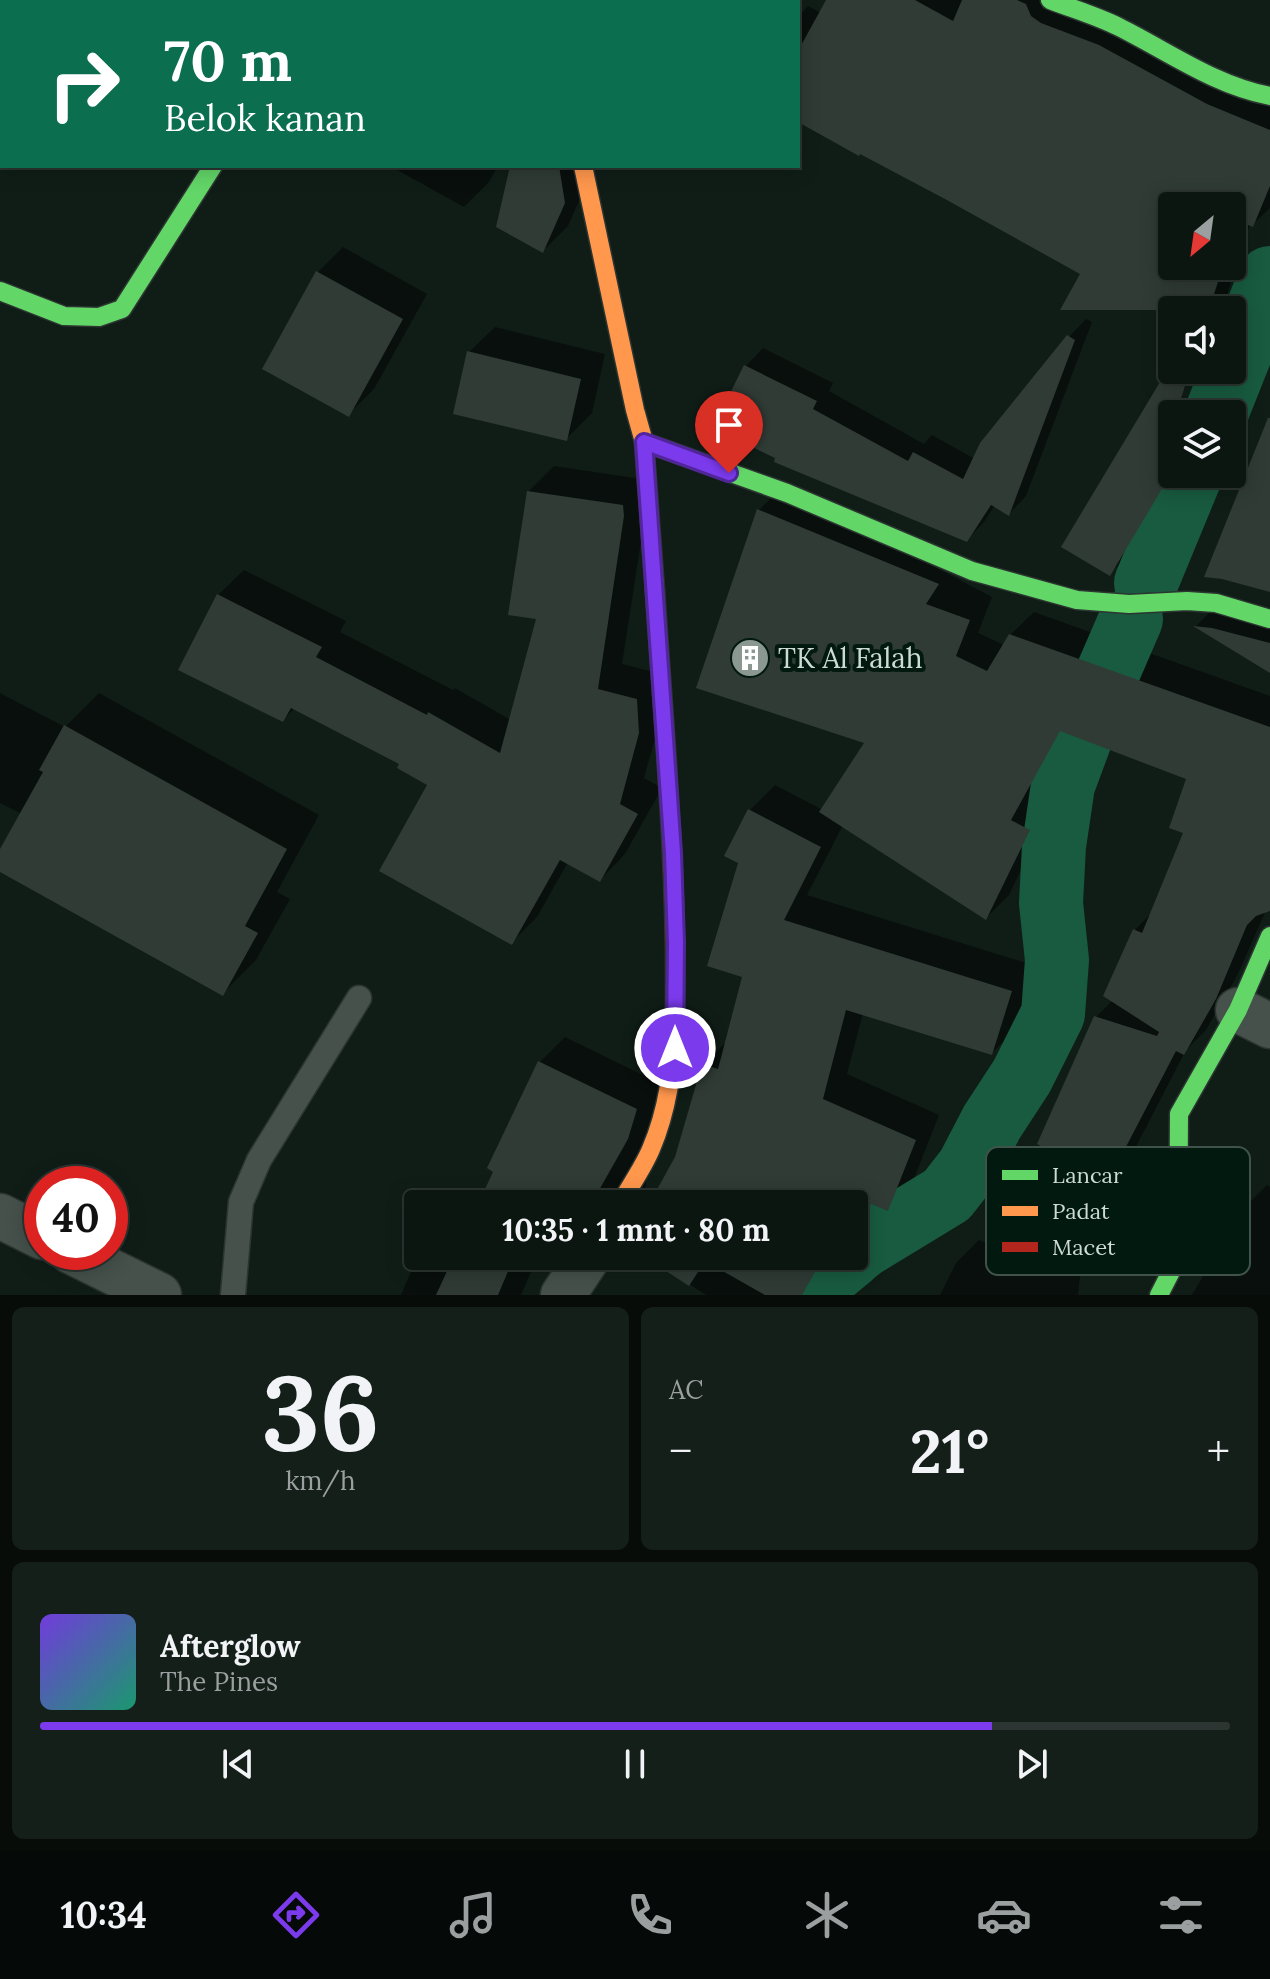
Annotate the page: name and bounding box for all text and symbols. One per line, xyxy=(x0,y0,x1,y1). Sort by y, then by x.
text: 70 m xyxy=(164,25,292,96)
icon: right xyxy=(32,32,136,136)
text: Belok kanan xyxy=(164,95,366,141)
north arrow xyxy=(1158,192,1246,280)
map controls xyxy=(1158,192,1246,488)
button: sound xyxy=(1158,296,1246,384)
pin xyxy=(695,391,763,473)
button: layers xyxy=(1158,400,1246,488)
icon: arrive xyxy=(707,403,751,447)
building icon: TK Al Falah xyxy=(729,637,771,679)
place label: TK Al Falah xyxy=(778,640,922,676)
position arrow xyxy=(633,1006,717,1090)
legend xyxy=(986,1147,1250,1275)
text: Lancar xyxy=(1052,1161,1123,1189)
speed limit sign: 40 xyxy=(24,1166,128,1270)
text: Padat xyxy=(1052,1197,1110,1225)
text: 10:35 · 1 mnt · 80 m xyxy=(502,1211,770,1249)
text: Macet xyxy=(1052,1233,1116,1261)
text: 36 xyxy=(261,1345,380,1478)
text: AC xyxy=(669,1373,703,1406)
text: 21° xyxy=(910,1413,989,1489)
text: − xyxy=(669,1423,692,1479)
text: + xyxy=(1207,1423,1230,1479)
text: km/h xyxy=(285,1464,356,1497)
text: Afterglow xyxy=(160,1627,301,1665)
text: The Pines xyxy=(160,1665,278,1698)
icon: previous xyxy=(216,1742,260,1786)
icon: pause xyxy=(613,1742,657,1786)
icon: next xyxy=(1010,1742,1054,1786)
icon: directions xyxy=(268,1887,324,1943)
icon: music xyxy=(445,1887,501,1943)
icon: phone xyxy=(622,1887,678,1943)
icon: climate xyxy=(799,1887,855,1943)
icon: car xyxy=(976,1887,1032,1943)
icon: filters xyxy=(1153,1887,1209,1943)
text: 10:34 xyxy=(61,1892,147,1938)

